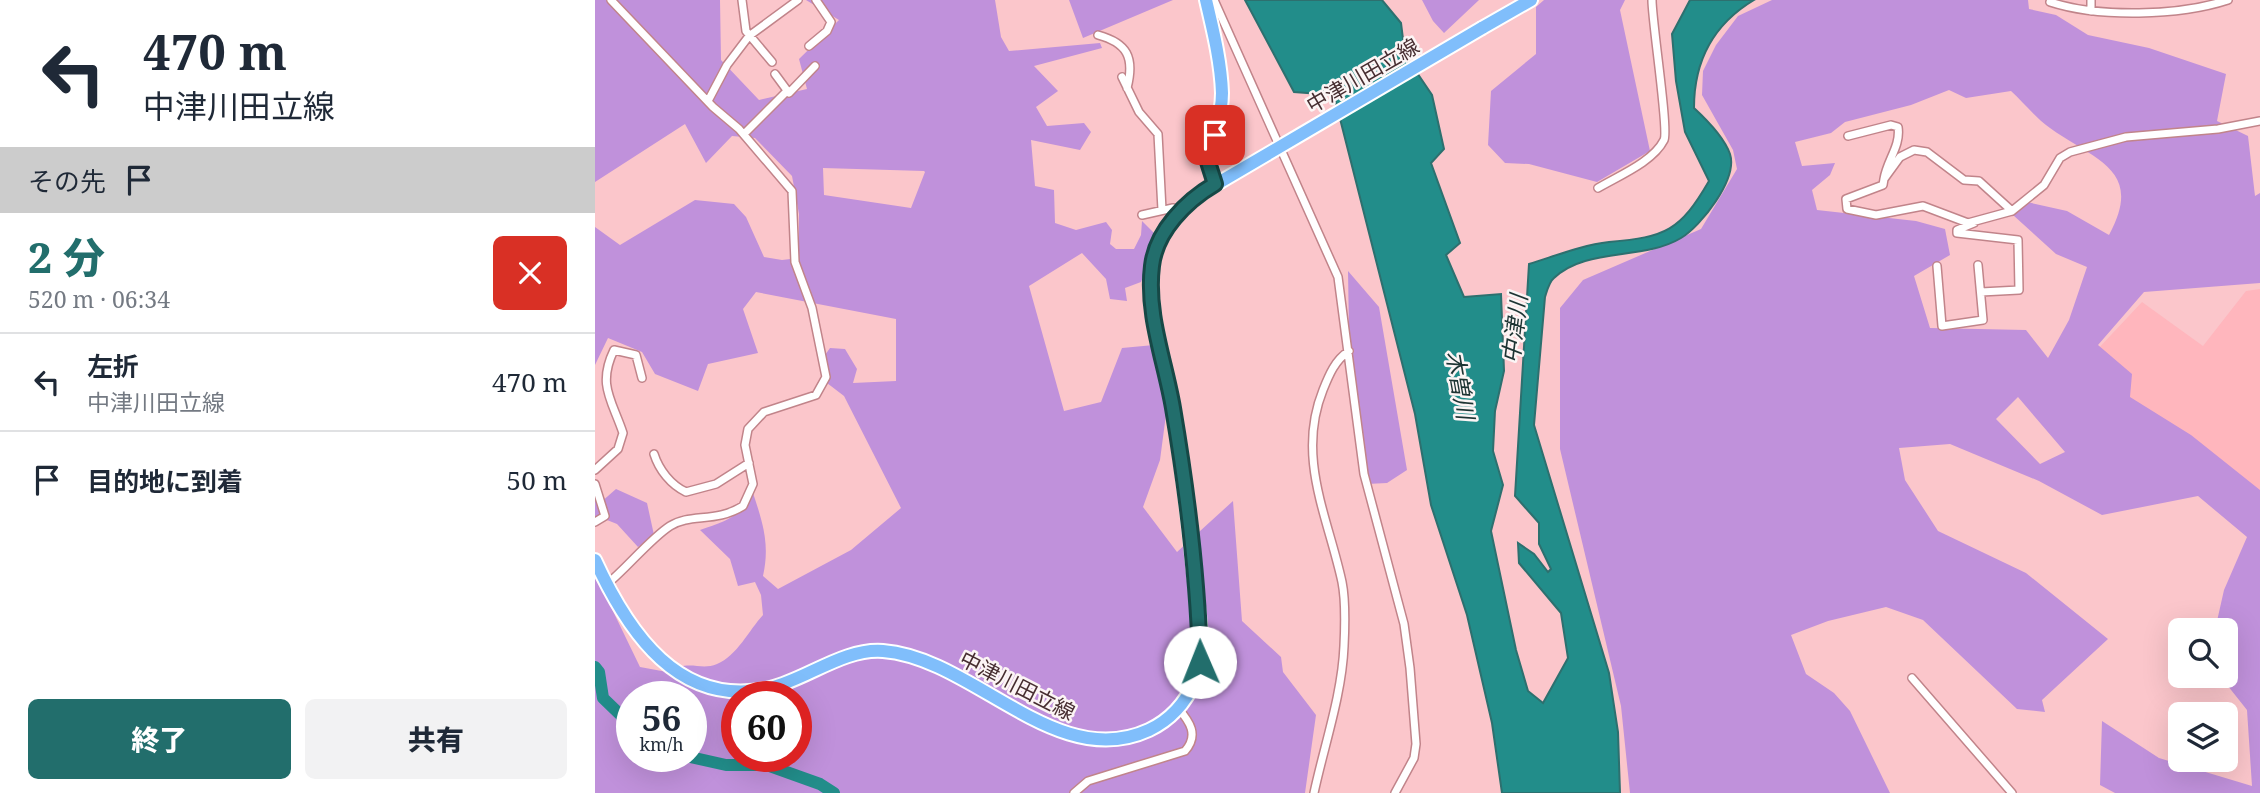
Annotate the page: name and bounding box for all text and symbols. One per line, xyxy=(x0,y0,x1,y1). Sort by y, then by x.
text: 470 m xyxy=(143,18,287,84)
icon: left xyxy=(28,28,119,119)
street label: 中津川田立線 xyxy=(1301,32,1424,119)
text: 中津川田立線 xyxy=(143,84,335,127)
pin xyxy=(1185,105,1245,165)
icon: arrive xyxy=(1196,116,1234,154)
icon: arrive xyxy=(120,161,158,199)
text: その先 xyxy=(28,163,106,199)
text: 2 分 xyxy=(28,228,105,285)
button: close xyxy=(493,236,567,310)
text: 520 m · 06:34 xyxy=(28,283,170,315)
water label: 中津川 xyxy=(1494,290,1534,365)
text: 左折 xyxy=(87,348,139,384)
water label: 木曽川 xyxy=(1439,348,1483,425)
icon: left xyxy=(28,363,66,401)
text: 470 m xyxy=(492,364,567,400)
text: 中津川田立線 xyxy=(87,386,225,418)
icon: arrive xyxy=(28,461,66,499)
text: 50 m xyxy=(507,462,567,498)
text: 目的地に到着 xyxy=(87,463,243,499)
map controls xyxy=(2168,618,2238,772)
button: search xyxy=(2168,618,2238,688)
position arrow xyxy=(1163,625,1237,699)
street label: 中津川田立線 xyxy=(955,644,1080,726)
speed limit sign: 60 xyxy=(721,681,812,772)
text: 56 xyxy=(642,694,681,741)
button: 終了 xyxy=(28,699,291,779)
button: 共有 xyxy=(305,699,567,779)
button: layers xyxy=(2168,702,2238,772)
text: km/h xyxy=(639,732,684,756)

